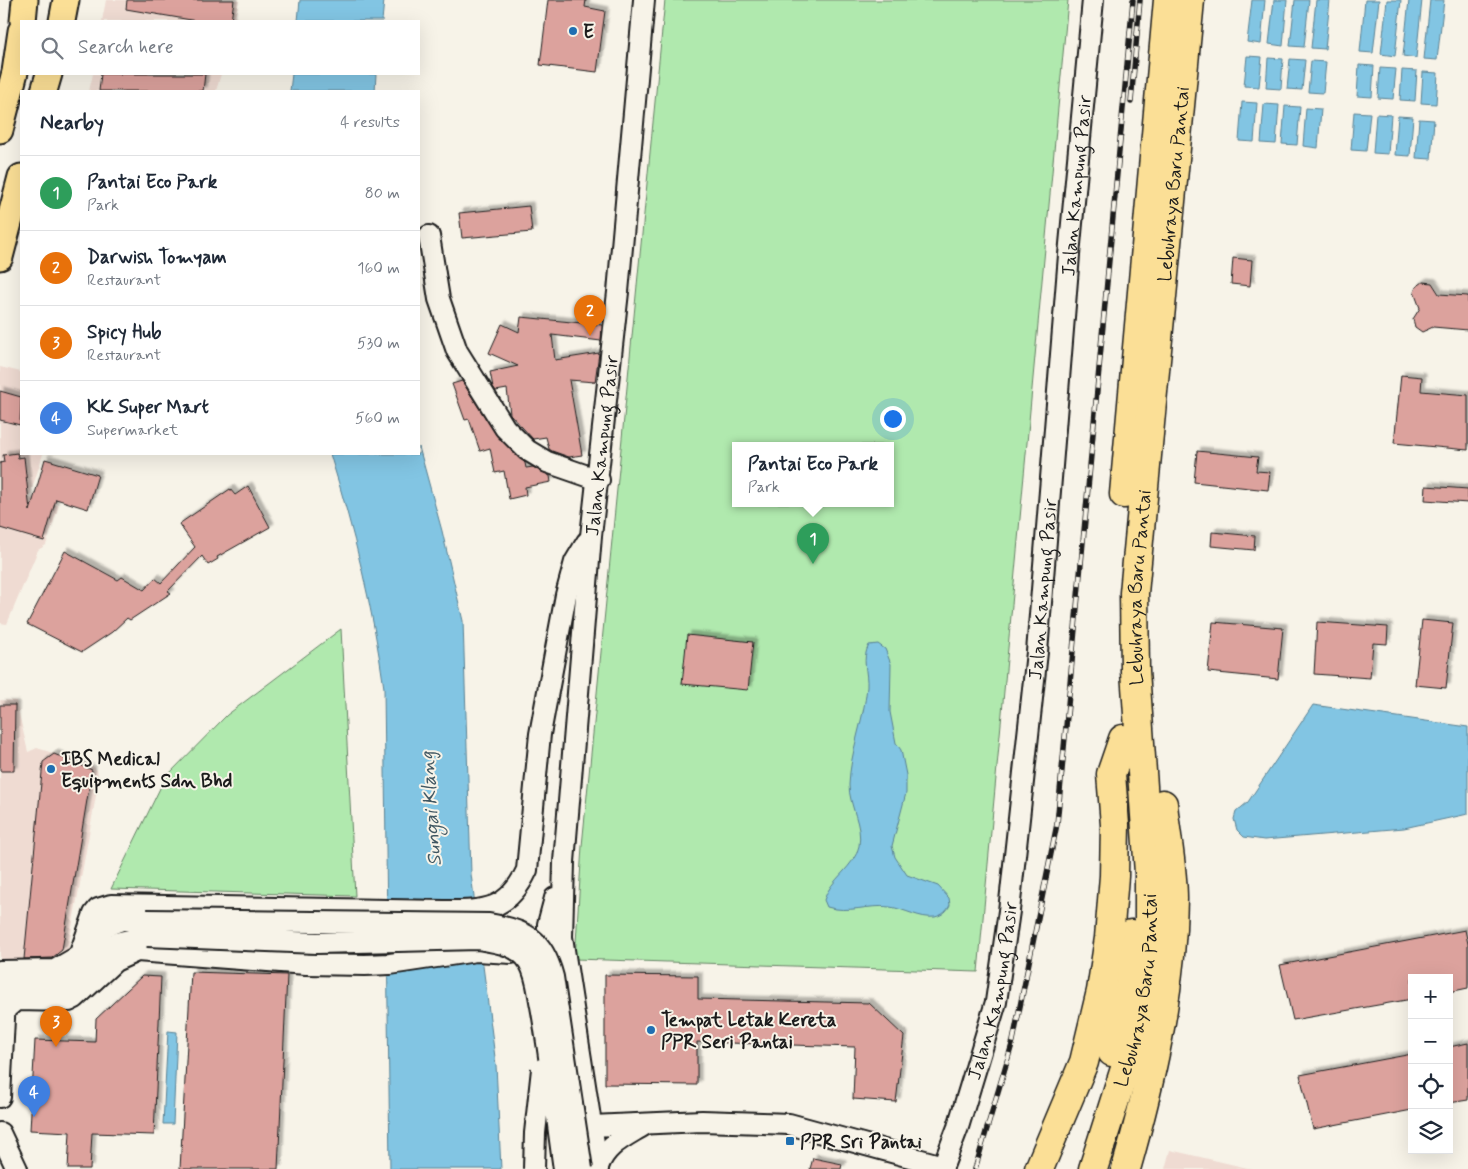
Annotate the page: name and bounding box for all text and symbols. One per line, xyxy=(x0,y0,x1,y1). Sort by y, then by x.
search box xyxy=(20,20,420,75)
place label: E xyxy=(583,20,594,45)
marker: E xyxy=(567,25,579,37)
icon: search xyxy=(38,34,66,62)
text: Search here xyxy=(78,35,174,60)
street label: Lebuhraya Baru Pantai xyxy=(1152,85,1196,283)
street label: Jalan Kampung Pasir xyxy=(1056,94,1098,277)
text: Nearby xyxy=(40,109,104,137)
text: 4 results xyxy=(340,112,400,133)
text: Pantai Eco Park xyxy=(87,170,217,195)
text: 1 xyxy=(52,183,60,204)
text: 80 m xyxy=(365,183,400,204)
text: Park xyxy=(87,195,119,216)
text: Darwish Tomyam xyxy=(87,245,227,270)
text: 2 xyxy=(52,258,60,279)
text: 160 m xyxy=(357,258,400,279)
text: Restaurant xyxy=(87,270,161,291)
pin: 2 xyxy=(574,295,606,336)
text: Spicy Hub xyxy=(87,320,161,345)
text: 3 xyxy=(52,333,60,354)
text: 530 m xyxy=(357,333,400,354)
text: Restaurant xyxy=(87,345,161,366)
street label: Jalan Kampung Pasir xyxy=(580,354,625,537)
text: KK Super Mart xyxy=(87,395,209,420)
your location xyxy=(880,406,906,432)
text: 4 xyxy=(51,408,61,429)
text: 560 m xyxy=(355,408,400,429)
text: Supermarket xyxy=(87,420,178,441)
popup xyxy=(732,442,894,507)
text: Pantai Eco Park xyxy=(748,452,878,477)
text: Park xyxy=(748,477,780,498)
street label: Lebuhraya Baru Pantai xyxy=(1123,489,1158,686)
street label: Jalan Kampung Pasir xyxy=(1023,498,1063,681)
pin: 1 xyxy=(797,523,829,564)
place label: IBS Medical Equipments Sdn Bhd xyxy=(61,747,233,794)
water label: Sungai Klang xyxy=(414,750,451,867)
marker: IBS Medical Equipments Sdn Bhd xyxy=(45,763,57,775)
street label: Lebuhraya Baru Pantai xyxy=(1109,894,1163,1090)
street label: Jalan Kampung Pasir xyxy=(962,900,1024,1083)
map controls xyxy=(1408,974,1453,1154)
button: + xyxy=(1408,974,1453,1019)
pin: 3 xyxy=(40,1006,72,1047)
place label: Tempat Letak Kereta PPR Seri Pantai xyxy=(661,1008,837,1055)
button: − xyxy=(1408,1019,1453,1064)
marker: Tempat Letak Kereta PPR Seri Pantai xyxy=(645,1024,657,1036)
button: locate xyxy=(1408,1064,1453,1109)
pin: 4 xyxy=(18,1076,50,1117)
button: layers xyxy=(1408,1109,1453,1154)
place label: PPR Sri Pantai xyxy=(800,1130,922,1155)
marker: PPR Sri Pantai xyxy=(784,1135,796,1147)

